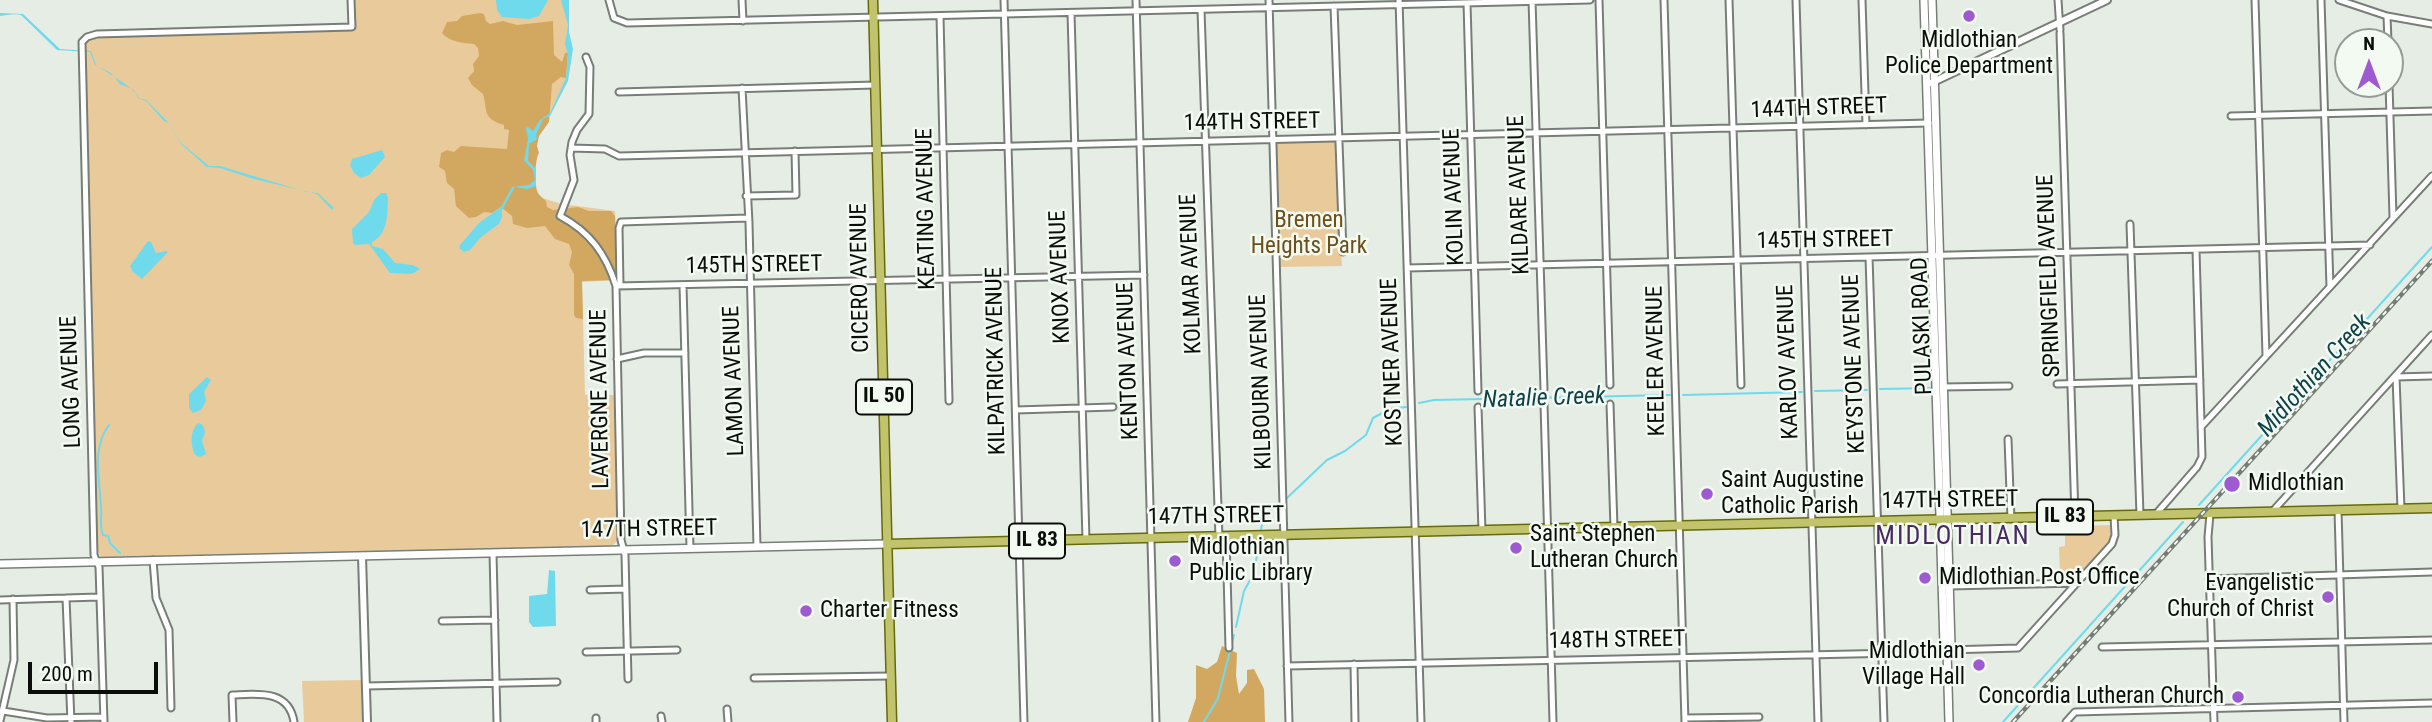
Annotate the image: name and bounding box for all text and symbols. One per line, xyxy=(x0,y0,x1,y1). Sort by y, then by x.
marker: Midlothian Police Department xyxy=(1961,8,1977,24)
place label: Midlothian Police Department xyxy=(1885,27,2053,81)
north arrow xyxy=(2334,28,2404,98)
text: N xyxy=(2363,32,2375,55)
street label: 144TH STREET xyxy=(1750,93,1888,125)
street label: 144TH STREET xyxy=(1183,108,1321,138)
street label: KILDARE AVENUE xyxy=(1503,115,1537,275)
street label: KEATING AVENUE xyxy=(912,128,942,290)
street label: KOLIN AVENUE xyxy=(1439,128,1471,266)
street label: SPRINGFIELD AVENUE xyxy=(2033,174,2067,378)
street label: KOLMAR AVENUE xyxy=(1175,193,1209,355)
street label: CICERO AVENUE xyxy=(846,203,876,353)
park label: Bremen Heights Park xyxy=(1251,207,1367,261)
street label: KNOX AVENUE xyxy=(1045,210,1077,344)
street label: 145TH STREET xyxy=(1756,226,1894,256)
street label: 145TH STREET xyxy=(685,251,823,281)
street label: PULASKI ROAD xyxy=(1907,257,1939,395)
street label: KILPATRICK AVENUE xyxy=(982,267,1012,455)
street label: KEYSTONE AVENUE xyxy=(1838,274,1872,454)
street label: KOSTNER AVENUE xyxy=(1376,277,1410,447)
street label: KENTON AVENUE xyxy=(1112,282,1146,440)
street label: KARLOV AVENUE xyxy=(1773,284,1805,440)
street label: KEELER AVENUE xyxy=(1642,286,1672,436)
street label: KILBOURN AVENUE xyxy=(1245,294,1279,470)
street label: LAMON AVENUE xyxy=(719,305,751,457)
street label: LAVERGNE AVENUE xyxy=(586,309,616,489)
water label: Midlothian Creek xyxy=(2252,309,2378,443)
street label: LONG AVENUE xyxy=(56,315,88,449)
road number: IL 50 xyxy=(856,380,912,414)
water label: Natalie Creek xyxy=(1482,382,1606,416)
place label: Saint Augustine Catholic Parish xyxy=(1721,467,1864,521)
place label: Midlothian xyxy=(2248,470,2344,498)
marker: Midlothian xyxy=(2222,474,2242,494)
marker: Saint Augustine Catholic Parish xyxy=(1699,486,1715,502)
street label: 147TH STREET xyxy=(1881,486,2019,516)
road number: IL 83 xyxy=(2037,500,2093,534)
street label: 147TH STREET xyxy=(1147,502,1285,532)
street label: 147TH STREET xyxy=(580,515,718,545)
place label: Saint Stephen Lutheran Church xyxy=(1530,521,1678,575)
district label: MIDLOTHIAN xyxy=(1877,521,2029,553)
road number: IL 83 xyxy=(1009,524,1065,558)
place label: Midlothian Public Library xyxy=(1189,534,1313,588)
marker: Saint Stephen Lutheran Church xyxy=(1508,540,1524,556)
marker: Midlothian Public Library xyxy=(1167,553,1183,569)
place label: Midlothian Post Office xyxy=(1939,564,2140,592)
marker: Midlothian Post Office xyxy=(1917,570,1933,586)
place label: Evangelistic Church of Christ xyxy=(2167,570,2314,624)
marker: Evangelistic Church of Christ xyxy=(2320,589,2336,605)
place label: Charter Fitness xyxy=(820,597,959,625)
marker: Charter Fitness xyxy=(798,603,814,619)
street label: 148TH STREET xyxy=(1548,626,1686,656)
place label: Midlothian Village Hall xyxy=(1862,638,1965,692)
scale bar xyxy=(32,648,161,692)
marker: Midlothian Village Hall xyxy=(1971,657,1987,673)
text: 200 m xyxy=(41,662,93,686)
place label: Concordia Lutheran Church xyxy=(1978,683,2224,711)
marker: Concordia Lutheran Church xyxy=(2230,689,2246,705)

